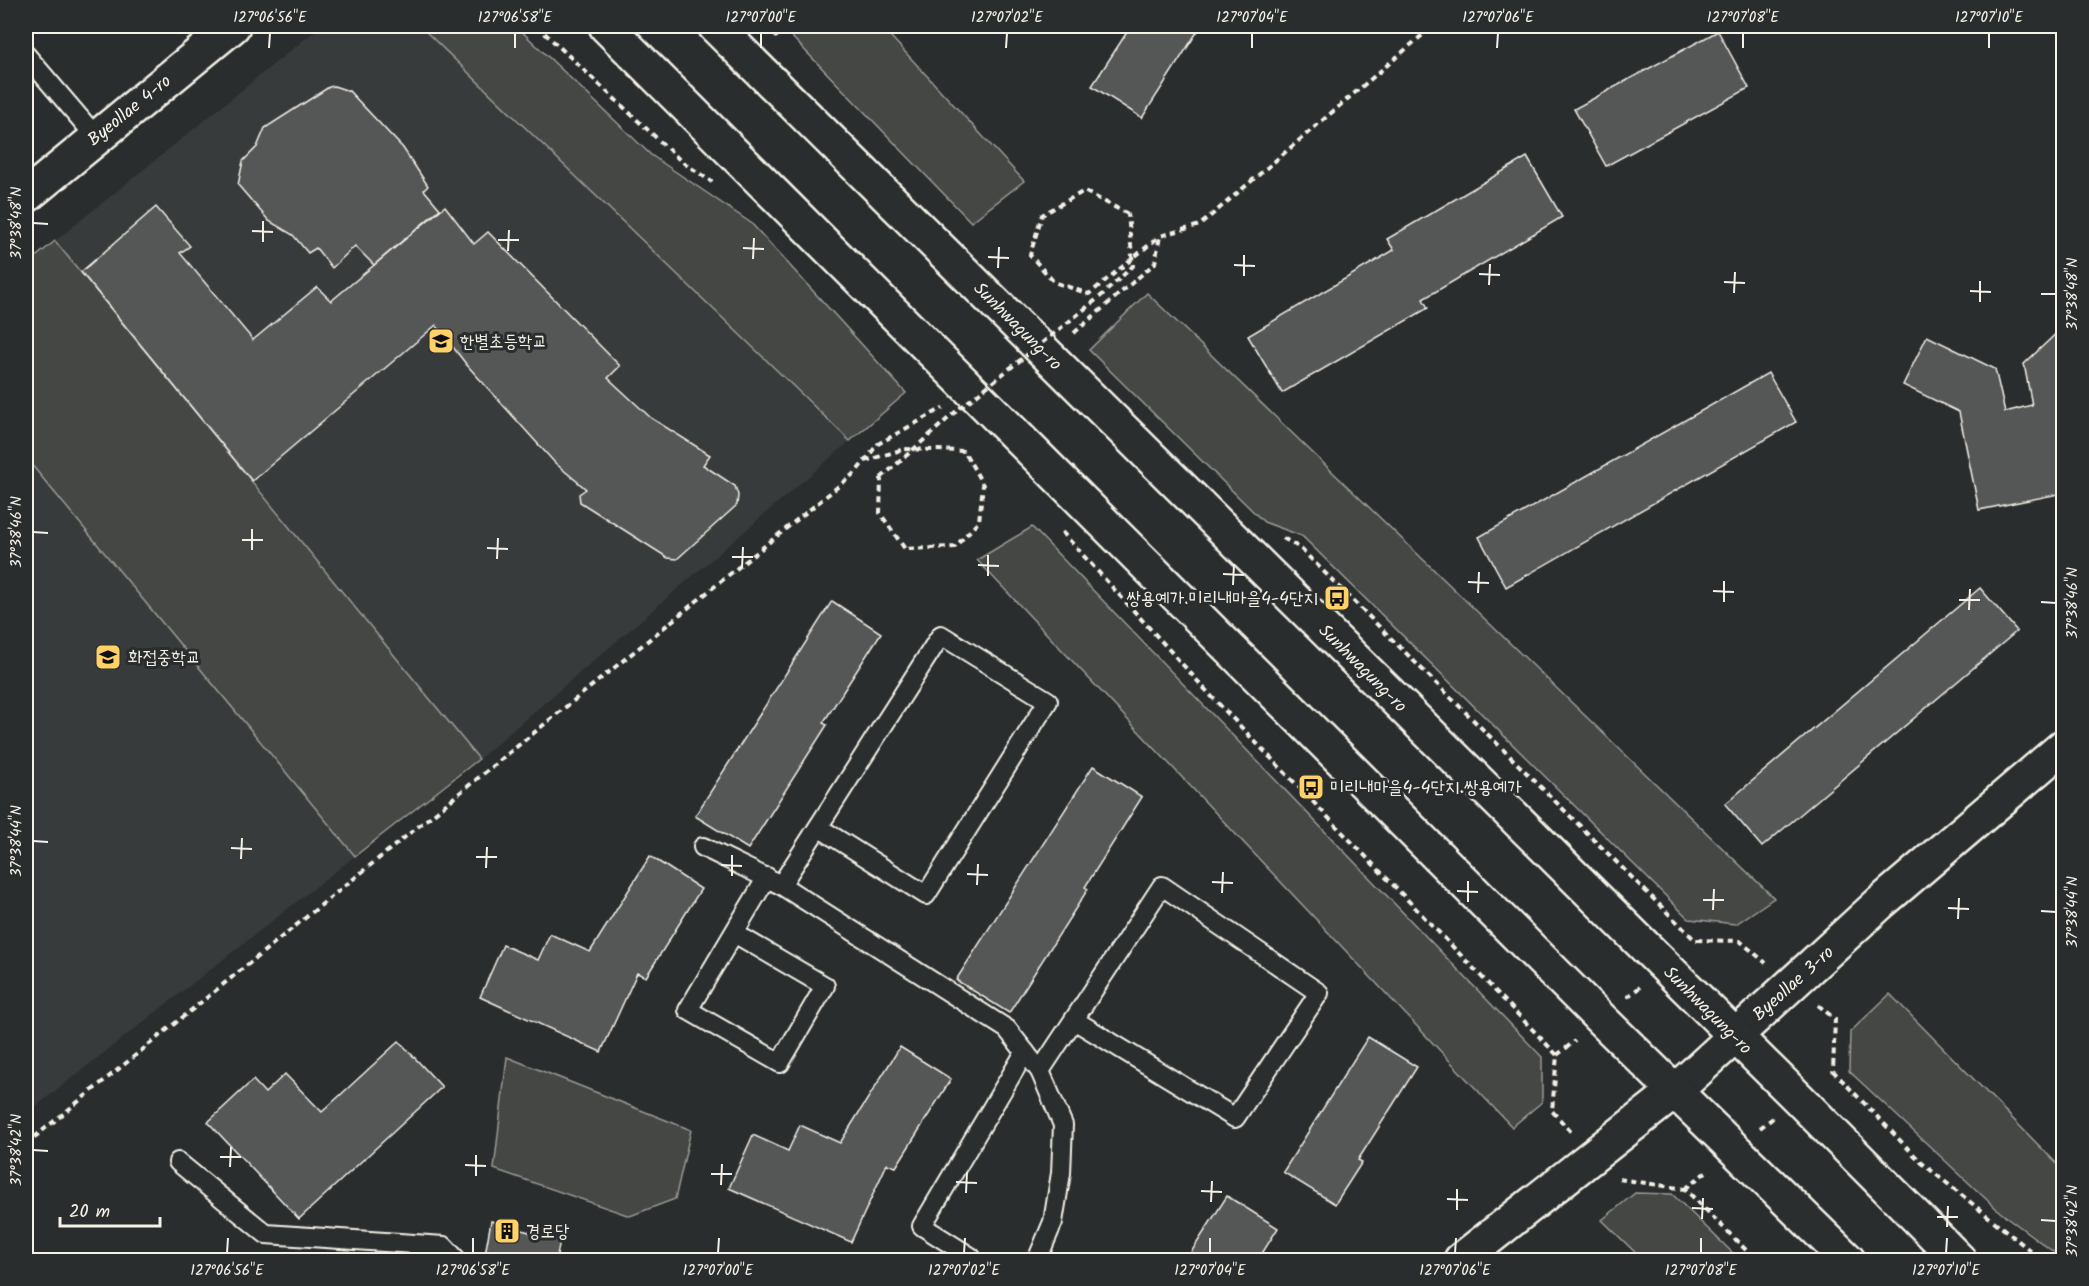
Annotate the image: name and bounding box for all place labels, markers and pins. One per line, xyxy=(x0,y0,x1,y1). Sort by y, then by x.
school or university icon: 한별초등학교 xyxy=(426,326,456,356)
place label: 한별초등학교 xyxy=(460,328,547,357)
bus stop icon: 쌍용예가.미리내마을4-4단지 xyxy=(1322,583,1352,613)
place label: 쌍용예가.미리내마을4-4단지 xyxy=(1126,585,1318,614)
school or university icon: 화접중학교 xyxy=(93,642,123,672)
place label: 화접중학교 xyxy=(128,644,200,673)
bus stop icon: 미리내마을4-4단지.쌍용예가 xyxy=(1296,772,1326,802)
place label: 미리내마을4-4단지.쌍용예가 xyxy=(1330,774,1522,803)
building icon: 경로당 xyxy=(492,1216,522,1246)
place label: 경로당 xyxy=(526,1218,570,1247)

